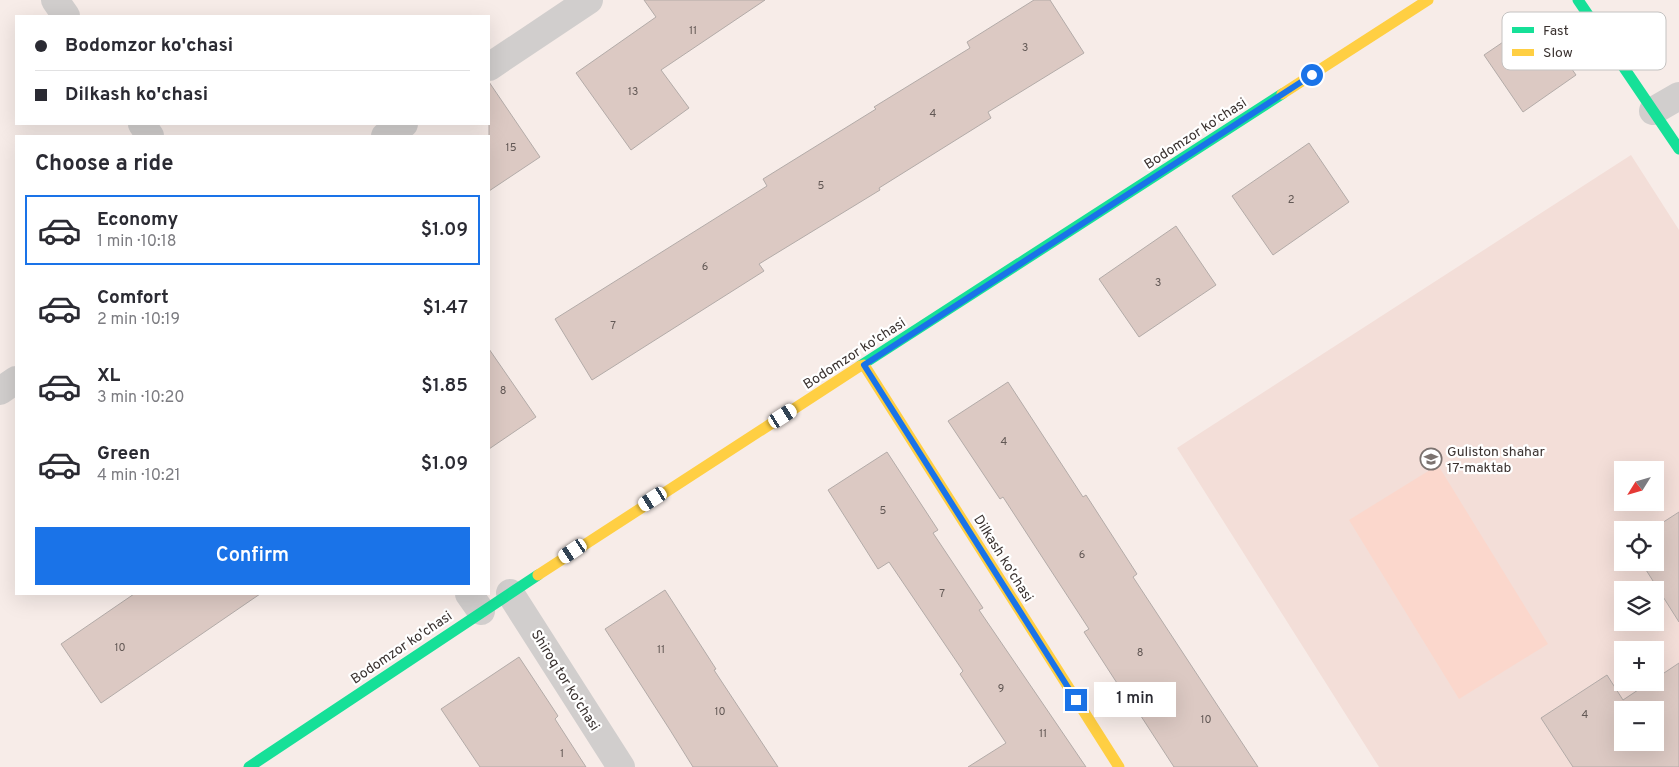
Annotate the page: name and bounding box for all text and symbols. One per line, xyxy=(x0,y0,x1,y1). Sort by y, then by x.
legend xyxy=(1502,12,1666,70)
text: Fast xyxy=(1543,23,1569,40)
house number: 11 xyxy=(689,24,697,38)
text: Bodomzor ko'chasi xyxy=(65,34,233,58)
house number: 3 xyxy=(1022,41,1028,55)
text: Slow xyxy=(1543,45,1573,62)
route start xyxy=(1301,64,1323,86)
text: Dilkash ko'chasi xyxy=(65,83,208,107)
house number: 13 xyxy=(628,85,638,99)
street label: Bodomzor ko'chasi xyxy=(1142,95,1250,174)
house number: 4 xyxy=(930,107,937,121)
house number: 15 xyxy=(506,141,517,155)
text: Choose a ride xyxy=(35,151,173,178)
house number: 5 xyxy=(818,179,825,193)
house number: 2 xyxy=(1288,193,1294,207)
icon: car xyxy=(37,208,82,253)
text: Economy xyxy=(97,208,178,232)
text: $1.09 xyxy=(421,218,468,242)
text: 1 min · 10:18 xyxy=(97,232,176,252)
house number: 6 xyxy=(702,260,708,274)
house number: 3 xyxy=(1155,276,1161,290)
icon: car xyxy=(37,286,82,331)
text: Comfort xyxy=(97,286,169,310)
text: $1.47 xyxy=(423,296,468,320)
text: 2 min · 10:19 xyxy=(97,310,180,330)
street label: Bodomzor ko'chasi xyxy=(801,315,909,394)
house number: 7 xyxy=(610,319,616,333)
icon: car xyxy=(37,364,82,409)
text: XL xyxy=(97,364,120,388)
text: $1.85 xyxy=(421,374,468,398)
house number: 8 xyxy=(500,384,506,398)
text: 3 min · 10:20 xyxy=(97,388,184,408)
car xyxy=(766,402,799,430)
house number: 4 xyxy=(1001,435,1008,449)
icon: car xyxy=(37,442,82,487)
text: Green xyxy=(97,442,150,466)
place label: Guliston shahar 17-maktab xyxy=(1447,444,1546,477)
school or university icon: Guliston shahar 17-maktab xyxy=(1419,447,1443,471)
text: $1.09 xyxy=(421,452,468,476)
north arrow xyxy=(1614,461,1664,511)
map controls xyxy=(1614,461,1664,751)
text: 4 min · 10:21 xyxy=(97,466,180,486)
car xyxy=(636,485,669,513)
house number: 5 xyxy=(880,504,887,518)
street label: Dilkash ko'chasi xyxy=(969,512,1036,605)
button: locate xyxy=(1614,521,1664,571)
button: Confirm xyxy=(35,527,470,585)
car xyxy=(556,536,589,566)
house number: 6 xyxy=(1079,548,1085,562)
button: layers xyxy=(1614,581,1664,631)
house number: 7 xyxy=(939,587,945,601)
street label: Bodomzor ko'chasi xyxy=(348,608,456,688)
street label: Shiroq tor ko'chasi xyxy=(527,627,603,734)
house number: 10 xyxy=(114,641,126,655)
button: + xyxy=(1614,641,1664,691)
house number: 11 xyxy=(657,643,665,657)
house number: 8 xyxy=(1137,646,1143,660)
house number: 9 xyxy=(998,682,1004,696)
callout: 1 min xyxy=(1094,682,1176,718)
route end xyxy=(1065,689,1087,711)
text: 1 min xyxy=(1116,689,1154,709)
button: − xyxy=(1614,701,1664,751)
house number: 10 xyxy=(714,705,726,719)
house number: 4 xyxy=(1582,708,1589,722)
house number: 10 xyxy=(1200,713,1212,727)
house number: 11 xyxy=(1039,727,1047,741)
house number: 1 xyxy=(560,747,564,761)

